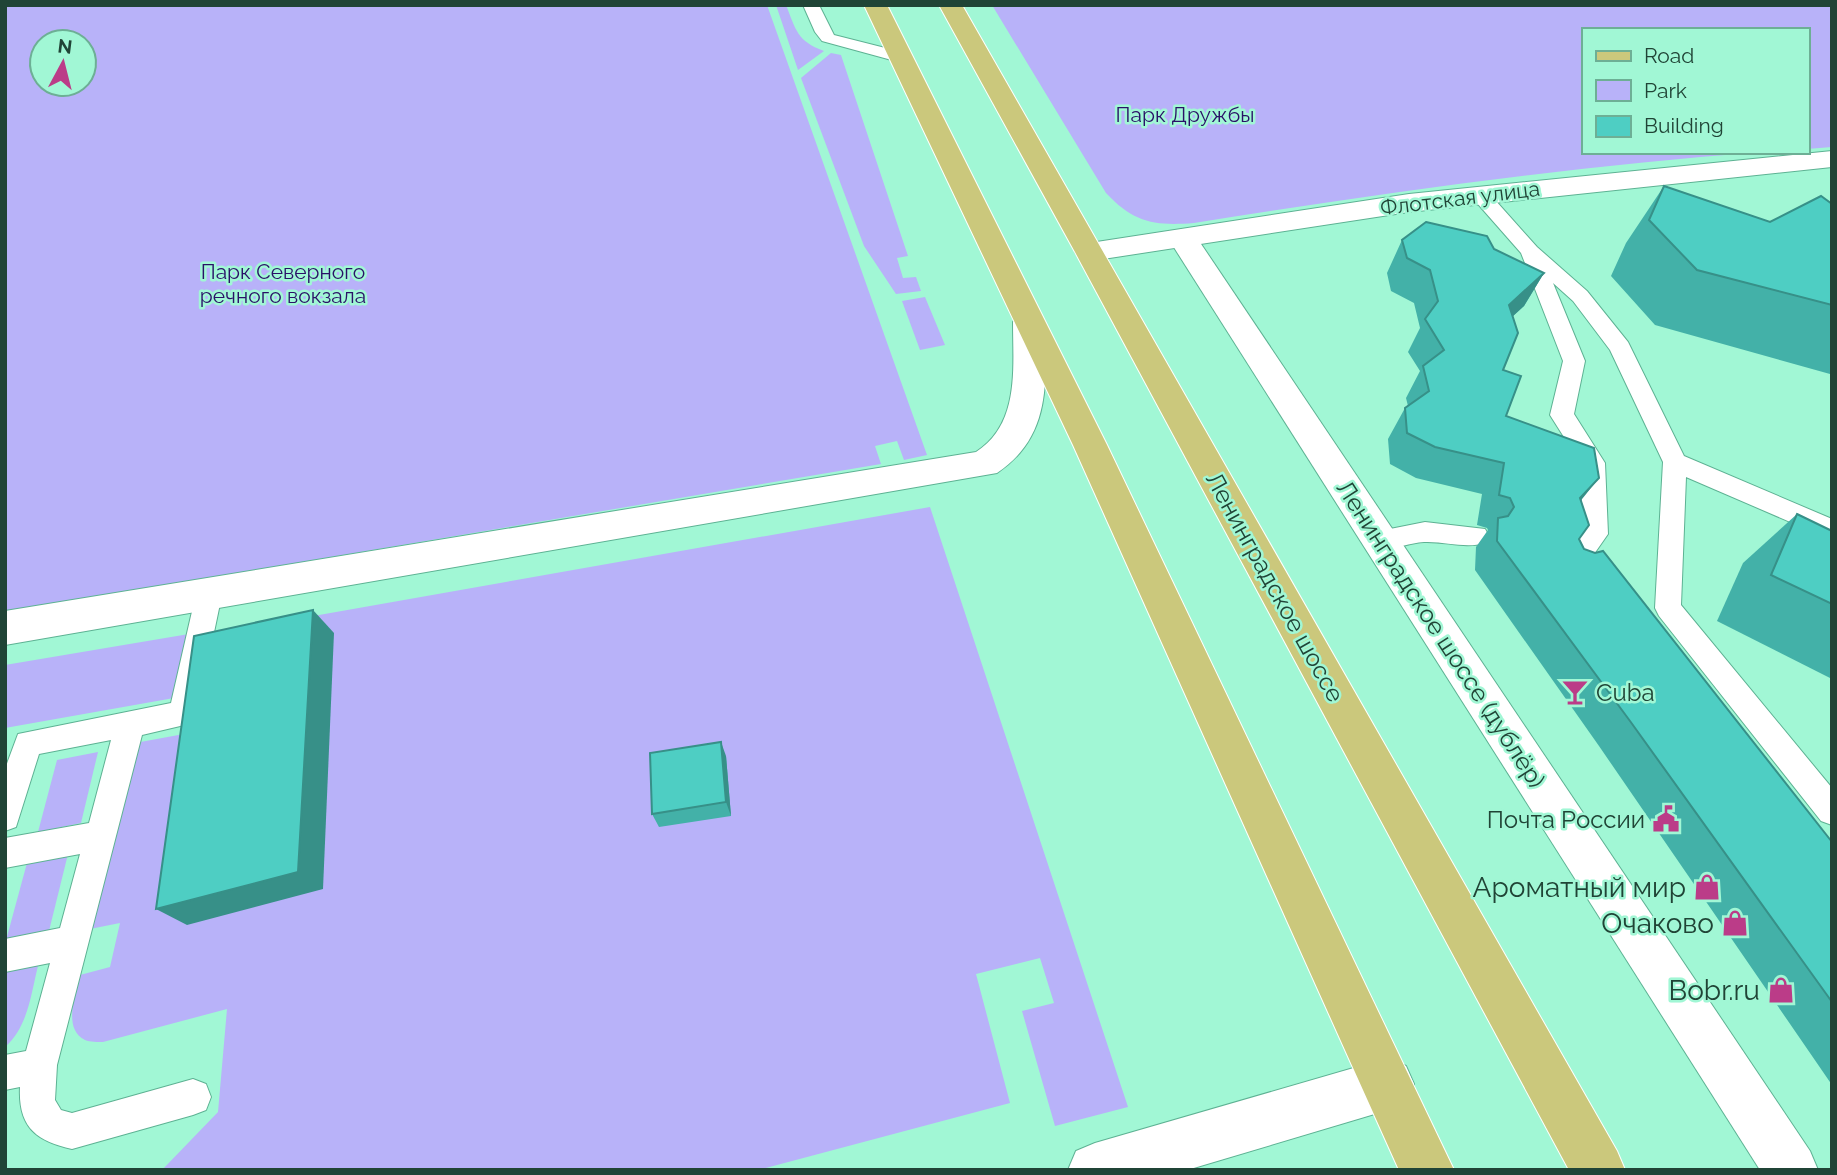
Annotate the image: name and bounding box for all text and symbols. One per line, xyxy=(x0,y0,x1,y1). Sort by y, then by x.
north arrow xyxy=(28,28,98,98)
legend xyxy=(1582,28,1809,154)
text: N xyxy=(57,34,74,58)
text: Road xyxy=(1644,43,1694,68)
text: Park xyxy=(1644,78,1687,103)
park label: Парк Дружбы xyxy=(1116,102,1254,127)
text: Building xyxy=(1644,113,1724,138)
street label: Флотская улица xyxy=(1379,176,1541,220)
park label: Парк Северного речного вокзала xyxy=(200,259,366,308)
street label: Ленинградское шоссе xyxy=(1200,467,1350,707)
street label: Ленинградское шоссе (дублёр) xyxy=(1331,475,1551,793)
bar icon: Cuba xyxy=(1560,677,1590,707)
place label: Cuba xyxy=(1596,678,1655,707)
public building icon: Почта России xyxy=(1651,804,1681,834)
place label: Почта России xyxy=(1487,805,1645,834)
place label: Ароматный мир xyxy=(1473,871,1686,904)
shop icon: Ароматный мир xyxy=(1692,872,1722,902)
place label: Очаково xyxy=(1601,907,1714,940)
shop icon: Очаково xyxy=(1720,908,1750,938)
place label: Bobr.ru xyxy=(1669,974,1760,1007)
shop icon: Bobr.ru xyxy=(1766,975,1796,1005)

